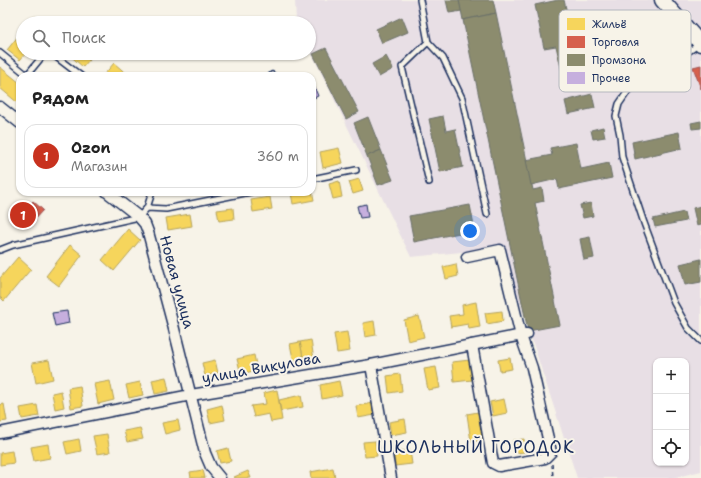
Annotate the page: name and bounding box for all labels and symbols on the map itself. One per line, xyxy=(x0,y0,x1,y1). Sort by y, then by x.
legend xyxy=(559,10,691,92)
text: Жильё xyxy=(592,17,627,32)
text: Торговля xyxy=(592,35,639,50)
text: Промзона xyxy=(592,53,646,68)
text: Прочее xyxy=(592,71,630,86)
pin: 1 xyxy=(10,200,36,230)
your location xyxy=(460,221,480,241)
street label: Новая улица xyxy=(155,233,199,331)
street label: улица Викулова xyxy=(200,348,322,388)
district label: ШКОЛЬНЫЙ ГОРОДОК xyxy=(377,436,575,458)

